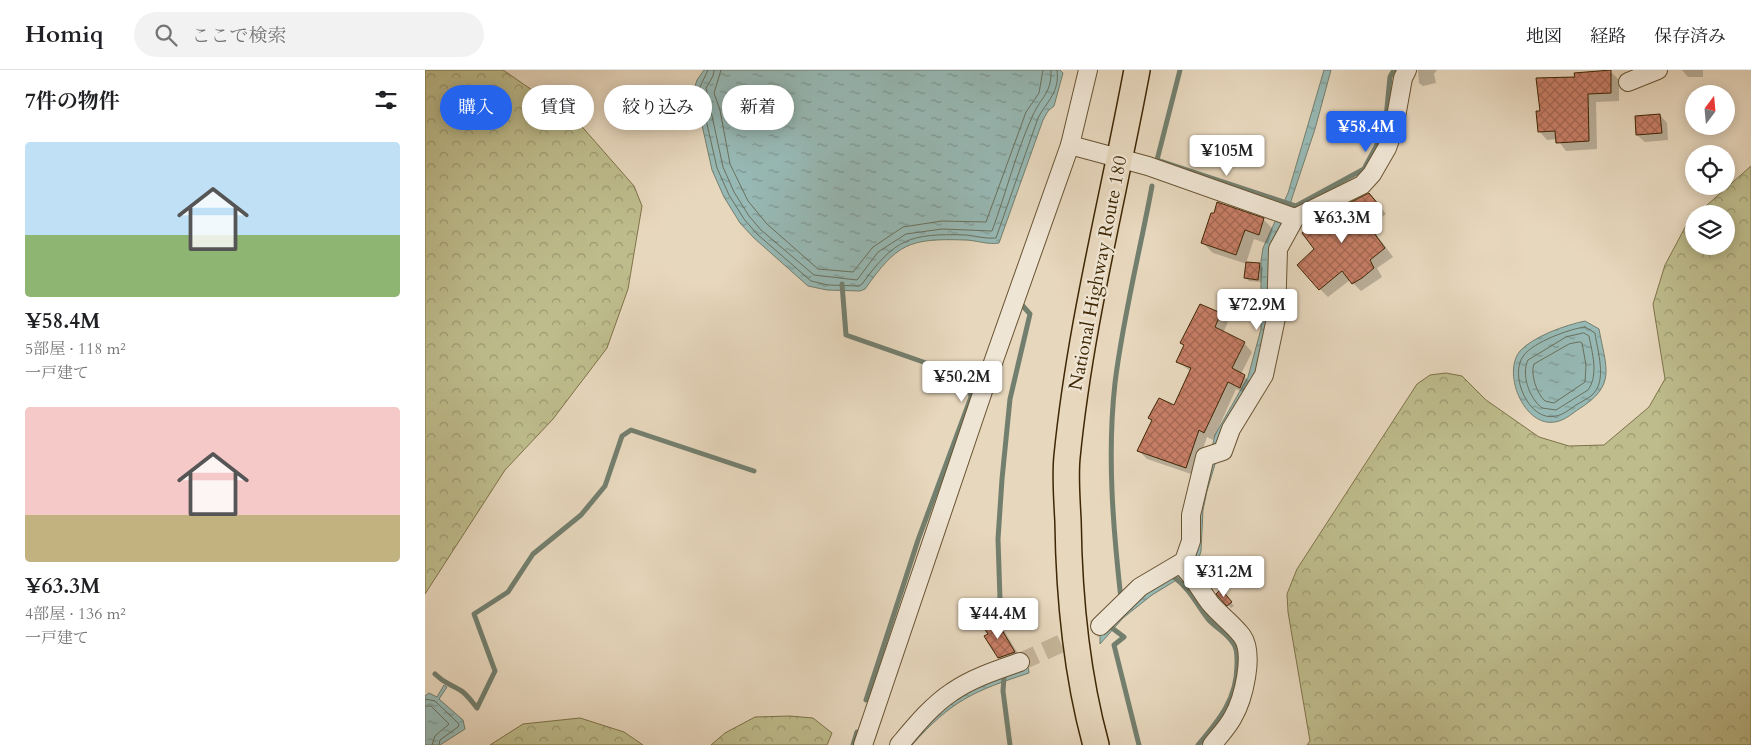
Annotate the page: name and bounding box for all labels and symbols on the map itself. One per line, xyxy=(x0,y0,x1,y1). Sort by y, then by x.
north arrow xyxy=(1685,85,1735,135)
pin: ¥58.4M xyxy=(1325,111,1407,153)
pin: ¥105M xyxy=(1192,134,1262,177)
street label: National Highway Route 180 xyxy=(1062,153,1134,393)
pin: ¥63.3M xyxy=(1301,202,1383,244)
pin: ¥72.9M xyxy=(1216,288,1298,331)
pin: ¥50.2M xyxy=(921,360,1003,403)
pin: ¥31.2M xyxy=(1183,556,1265,598)
pin: ¥44.4M xyxy=(957,598,1039,640)

